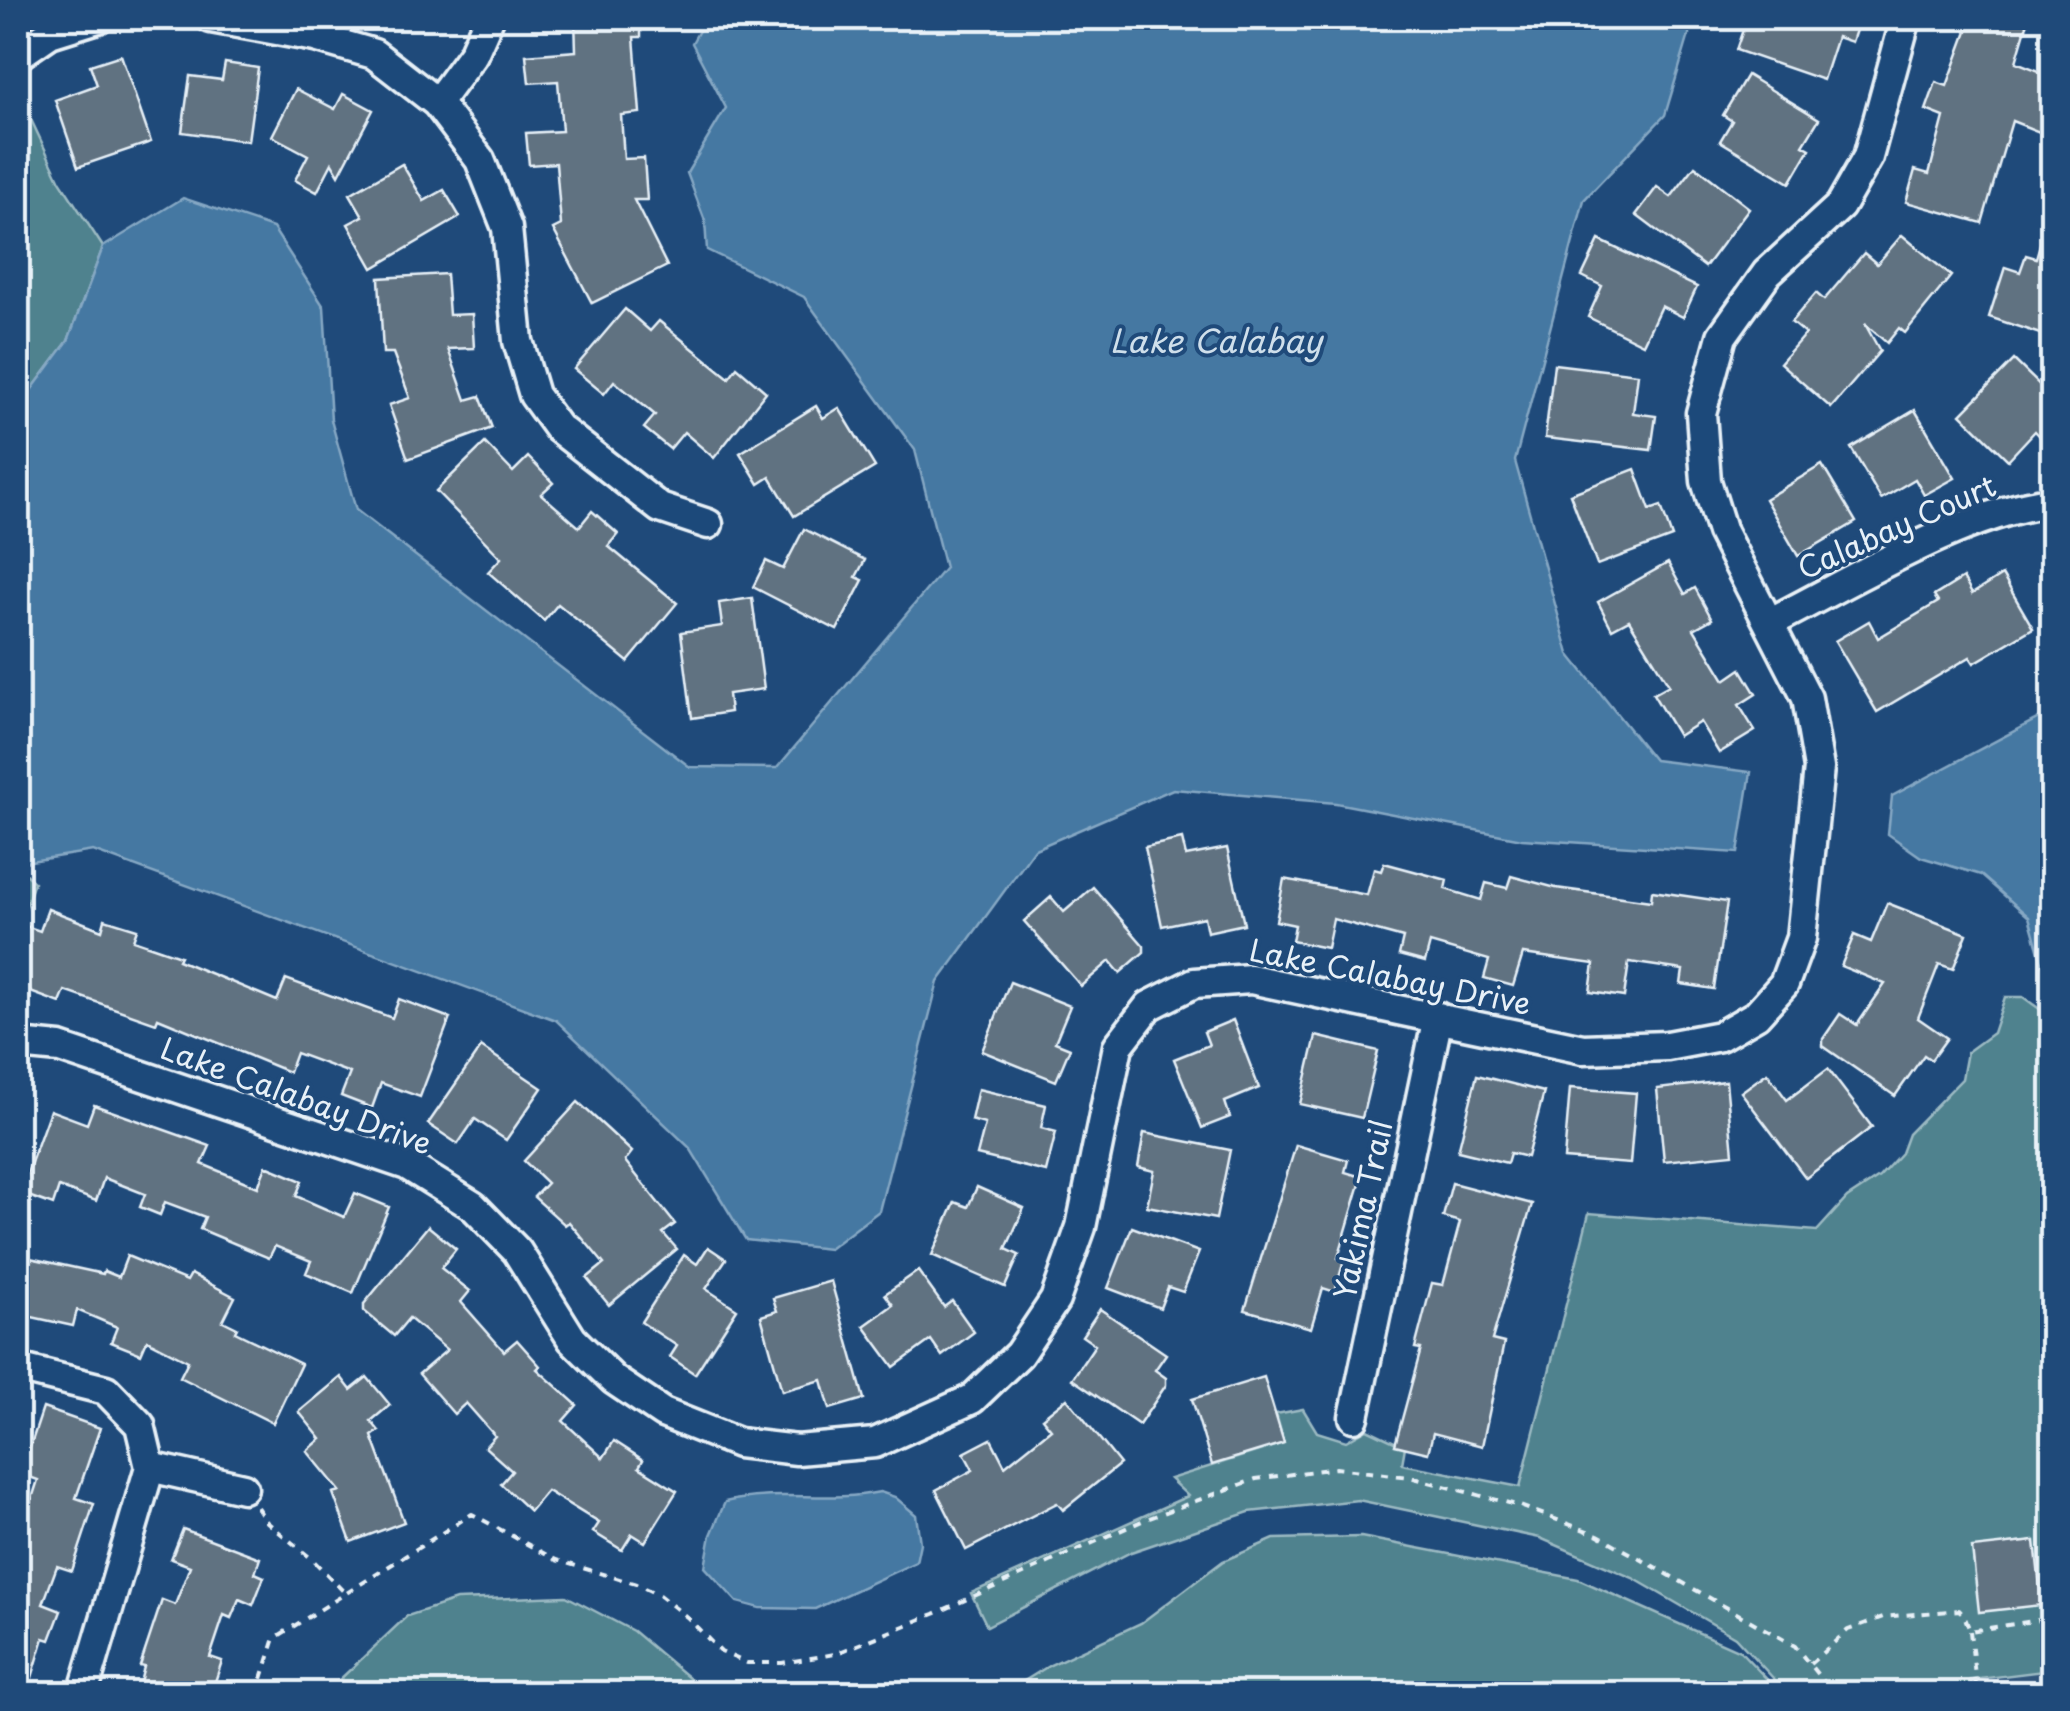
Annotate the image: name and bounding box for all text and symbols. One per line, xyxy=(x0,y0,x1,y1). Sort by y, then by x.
water label: Lake Calabay xyxy=(1110,316,1325,364)
street label: Calabay Court xyxy=(1789,462,2002,590)
street label: Lake Calabay Drive xyxy=(1246,926,1535,1025)
street label: Lake Calabay Drive xyxy=(155,1025,439,1165)
street label: Yakima Trail xyxy=(1321,1116,1403,1303)

